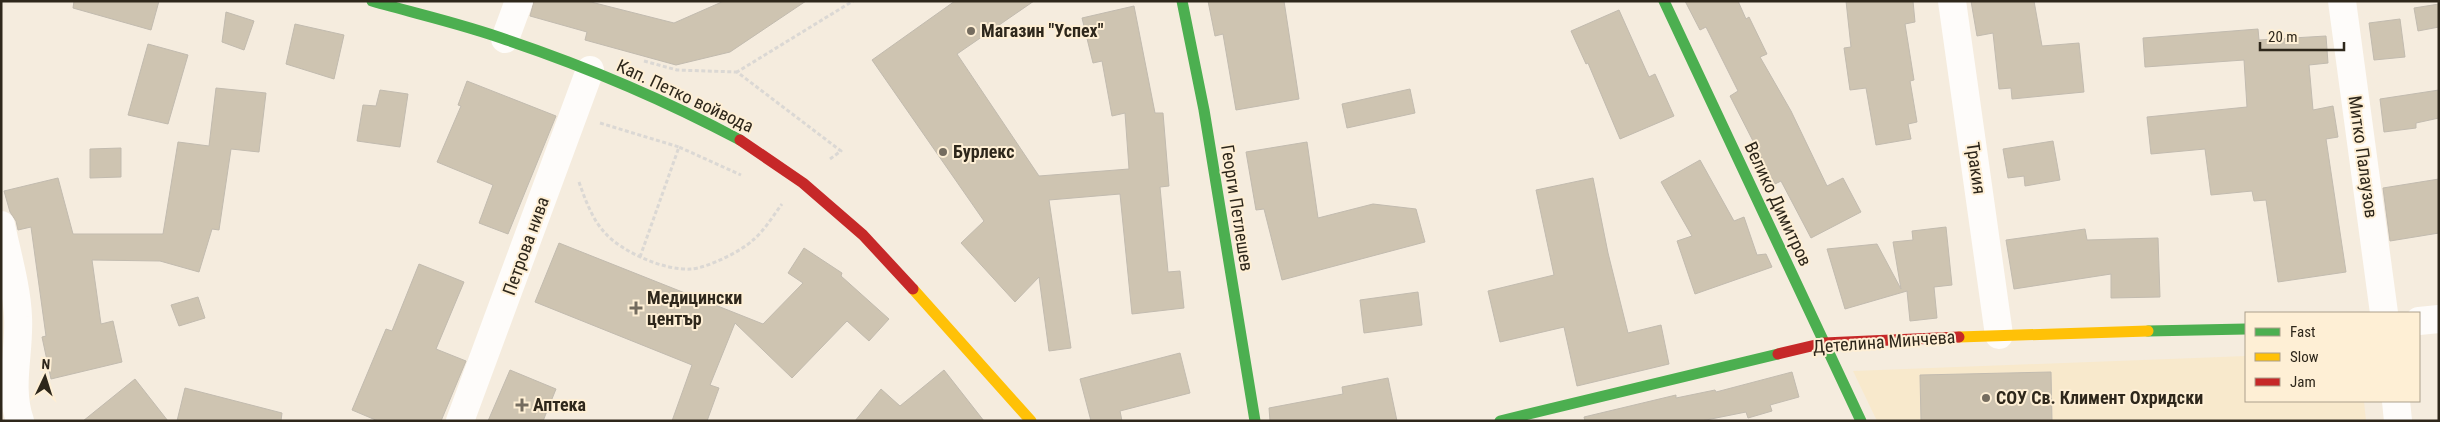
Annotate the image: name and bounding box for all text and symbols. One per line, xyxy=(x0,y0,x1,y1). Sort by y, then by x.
place label: Магазин "Успех" xyxy=(981,20,1104,41)
scale bar xyxy=(2260,20,2344,52)
marker: Магазин "Успех" xyxy=(965,25,977,37)
text: 20 m xyxy=(2268,28,2298,46)
street label: Кап. Петко войвода xyxy=(613,55,757,136)
street label: Митко Палаузов xyxy=(2345,94,2382,219)
street label: Велико Димитров xyxy=(1740,138,1816,269)
place label: Бурлекс xyxy=(953,141,1014,162)
street label: Тракия xyxy=(1962,141,1991,195)
street label: Георги Петлешев xyxy=(1217,143,1258,273)
marker: Бурлекс xyxy=(937,146,949,158)
street label: Петрова нива xyxy=(498,194,553,298)
place label: Медицински център xyxy=(647,287,742,329)
marker: Медицински център xyxy=(629,301,643,315)
legend xyxy=(2245,312,2420,402)
text: Fast xyxy=(2290,323,2315,341)
street label: Детелина Минчева xyxy=(1812,326,1956,357)
text: Slow xyxy=(2290,348,2319,366)
north arrow xyxy=(20,352,70,402)
text: N xyxy=(41,356,51,372)
text: Jam xyxy=(2290,373,2316,391)
place label: СОУ Св. Климент Охридски xyxy=(1996,387,2203,408)
marker: СОУ Св. Климент Охридски xyxy=(1980,392,1992,404)
place label: Аптека xyxy=(533,394,586,415)
marker: Аптека xyxy=(515,398,529,412)

